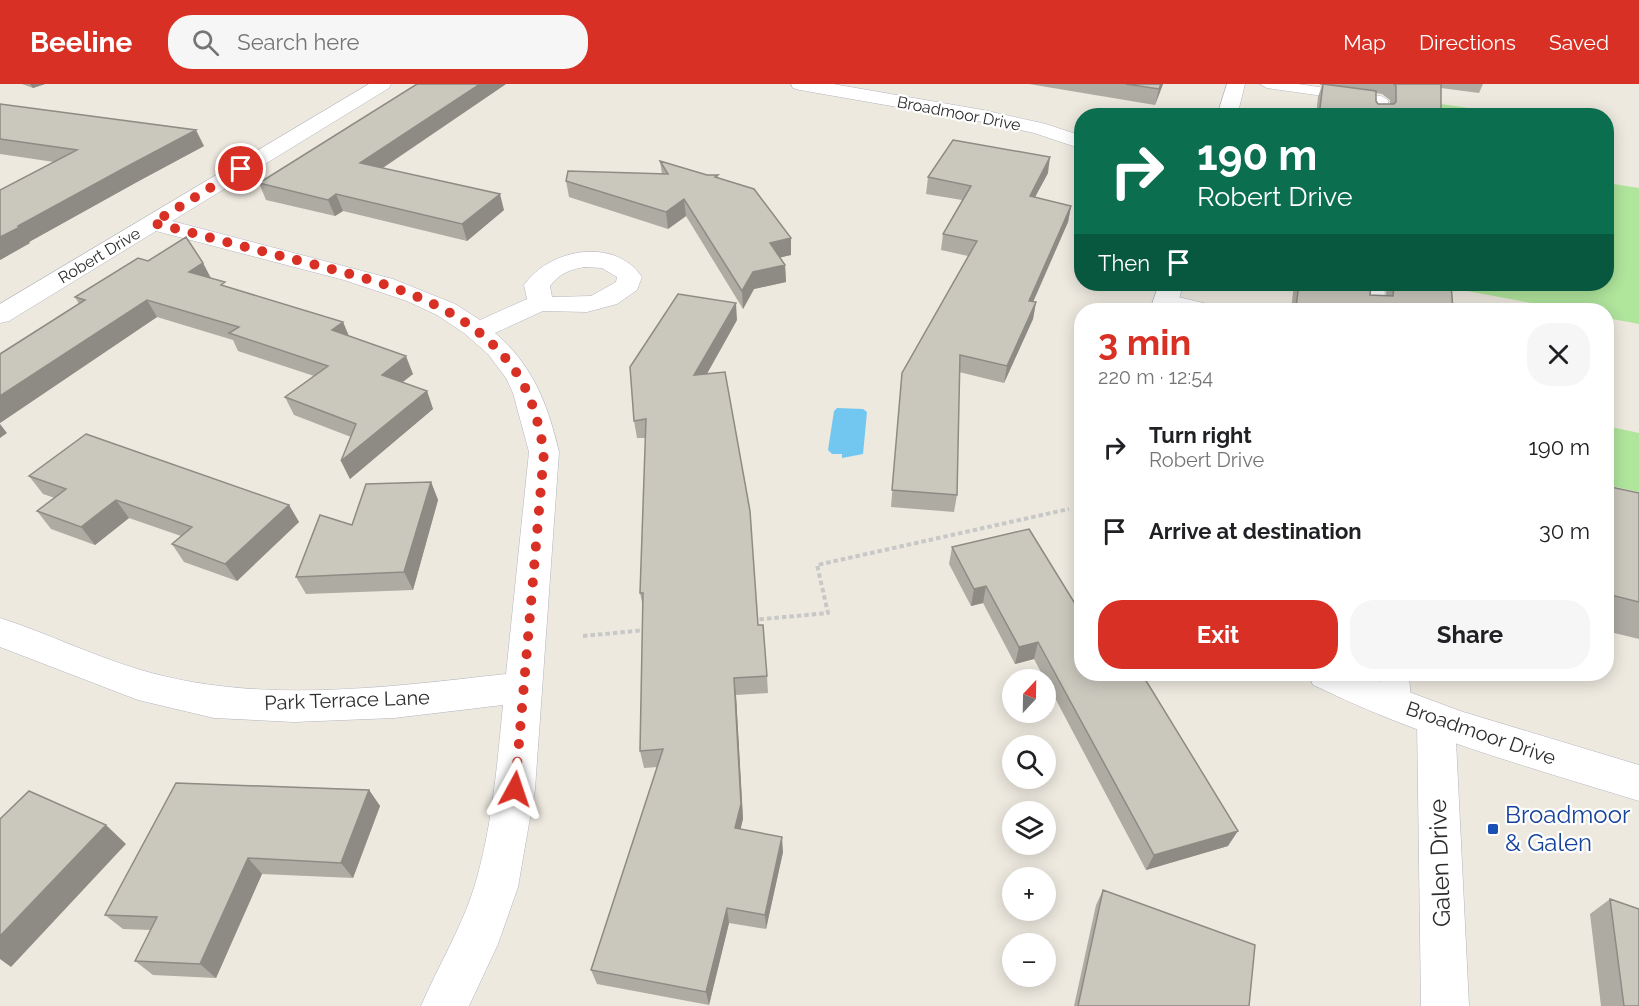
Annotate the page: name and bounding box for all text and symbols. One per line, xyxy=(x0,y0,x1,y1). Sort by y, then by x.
search box xyxy=(168,15,588,69)
text: Beeline xyxy=(30,26,132,59)
icon: search xyxy=(189,26,222,59)
text: Search here xyxy=(237,29,359,55)
text: Map xyxy=(1343,30,1386,55)
text: Directions xyxy=(1419,30,1516,55)
text: Saved xyxy=(1549,30,1609,55)
street label: Broadmoor Drive xyxy=(896,92,1022,135)
text: 190 m xyxy=(1197,131,1317,180)
icon: right xyxy=(1098,132,1176,210)
pin xyxy=(215,143,266,194)
icon: arrive xyxy=(224,152,257,185)
text: Robert Drive xyxy=(1197,181,1353,212)
street label: Robert Drive xyxy=(55,224,144,287)
icon: arrive xyxy=(1162,246,1195,279)
text: Then xyxy=(1098,250,1150,276)
text: 3 min xyxy=(1098,321,1191,363)
button: close xyxy=(1527,323,1590,386)
text: 220 m · 12:54 xyxy=(1098,365,1213,389)
text: Turn right xyxy=(1149,422,1252,448)
icon: right xyxy=(1098,431,1131,464)
text: 190 m xyxy=(1528,434,1590,460)
text: Robert Drive xyxy=(1149,448,1264,472)
icon: arrive xyxy=(1098,515,1131,548)
text: Arrive at destination xyxy=(1149,518,1362,544)
text: 30 m xyxy=(1539,518,1590,544)
button: Exit xyxy=(1098,600,1338,669)
button: Share xyxy=(1350,600,1590,669)
north arrow xyxy=(1002,669,1056,723)
map controls xyxy=(1002,669,1056,987)
street label: Park Terrace Lane xyxy=(264,685,430,715)
street label: Broadmoor Drive xyxy=(1403,696,1559,770)
button: search xyxy=(1002,735,1056,789)
position arrow xyxy=(483,757,547,821)
street label: Galen Drive xyxy=(1423,798,1456,928)
place label: Broadmoor & Galen xyxy=(1505,800,1631,857)
button: layers xyxy=(1002,801,1056,855)
marker: Broadmoor & Galen xyxy=(1486,822,1500,836)
button: + xyxy=(1002,867,1056,921)
button: − xyxy=(1002,933,1056,987)

